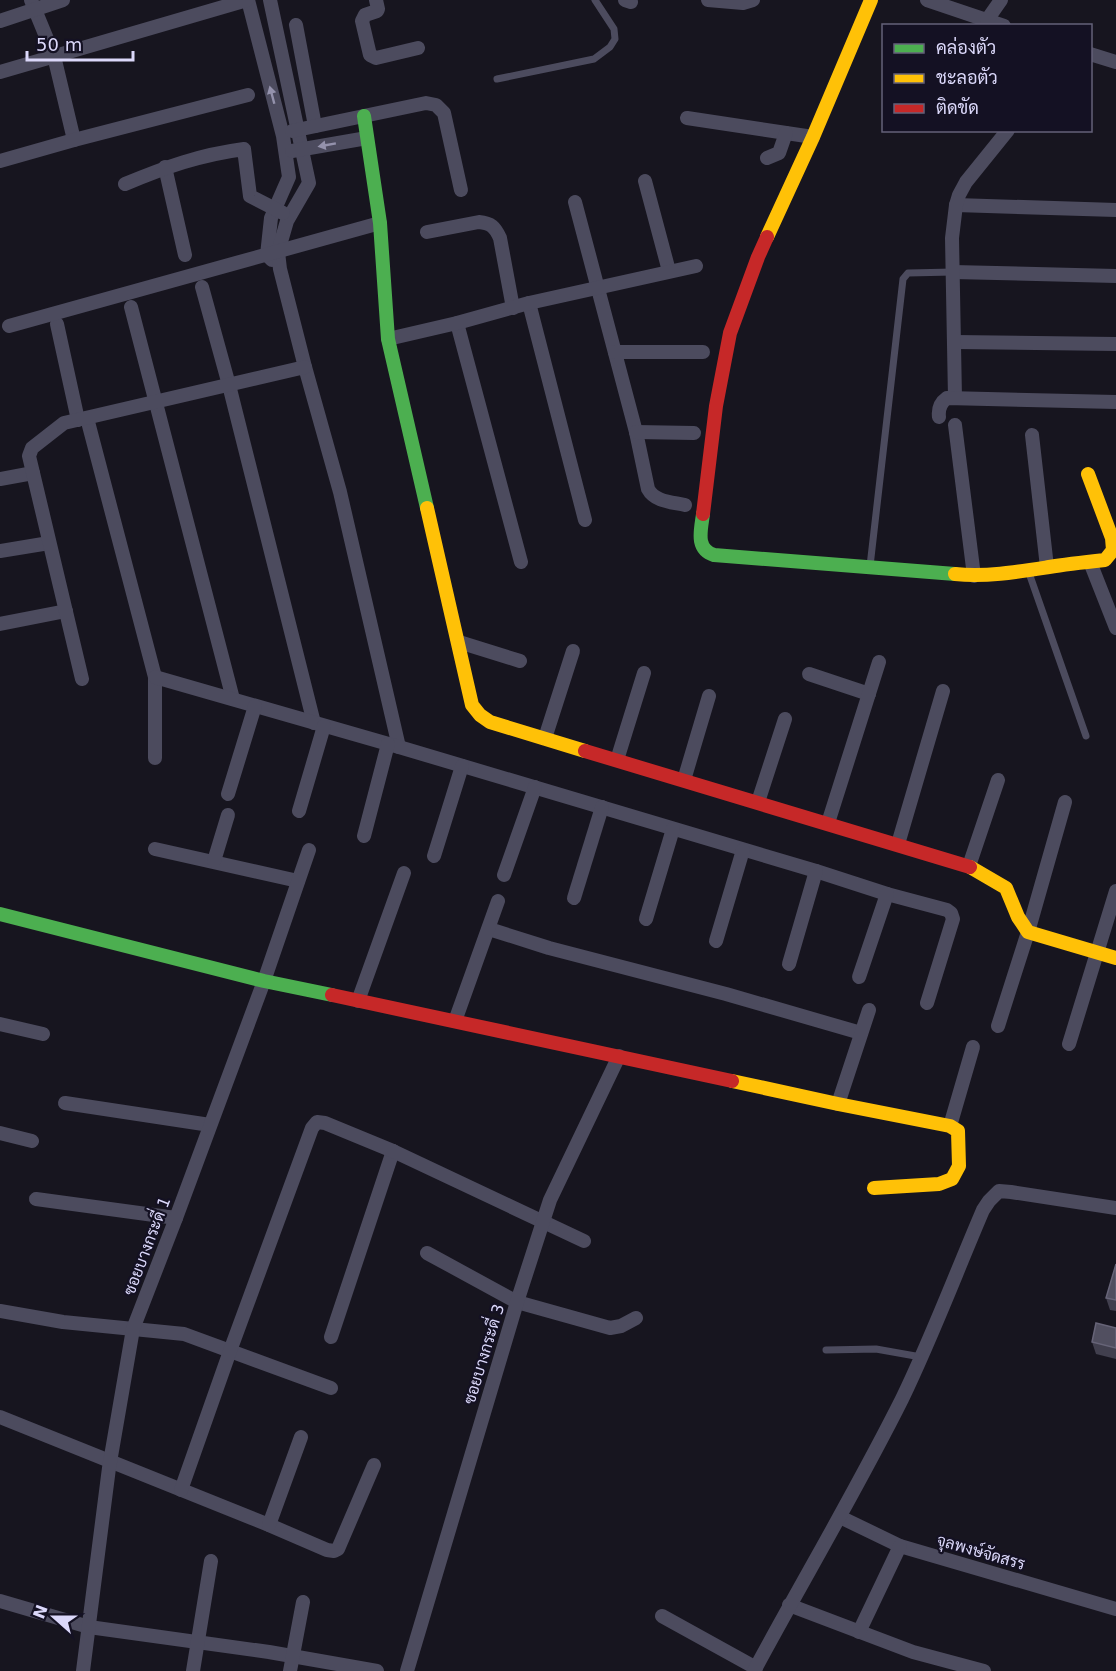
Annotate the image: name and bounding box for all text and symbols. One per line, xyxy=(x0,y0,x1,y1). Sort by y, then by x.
scale bar xyxy=(27,24,134,62)
legend xyxy=(882,24,1092,132)
text: 50 m xyxy=(36,34,82,55)
text: คล่องตัว xyxy=(936,36,996,58)
text: ชะลอตัว xyxy=(936,67,998,88)
one-way arrow xyxy=(267,86,277,104)
text: ติดขัด xyxy=(936,97,979,118)
one-way arrow xyxy=(317,141,336,150)
street label: ซอยบางกระดี่ 1 xyxy=(115,1192,175,1298)
street label: ซอยบางกระดี่ 3 xyxy=(455,1300,508,1407)
street label: จุลพงษ์จัดสรร xyxy=(934,1527,1028,1576)
north arrow xyxy=(24,1587,84,1647)
text: N xyxy=(29,1602,52,1621)

